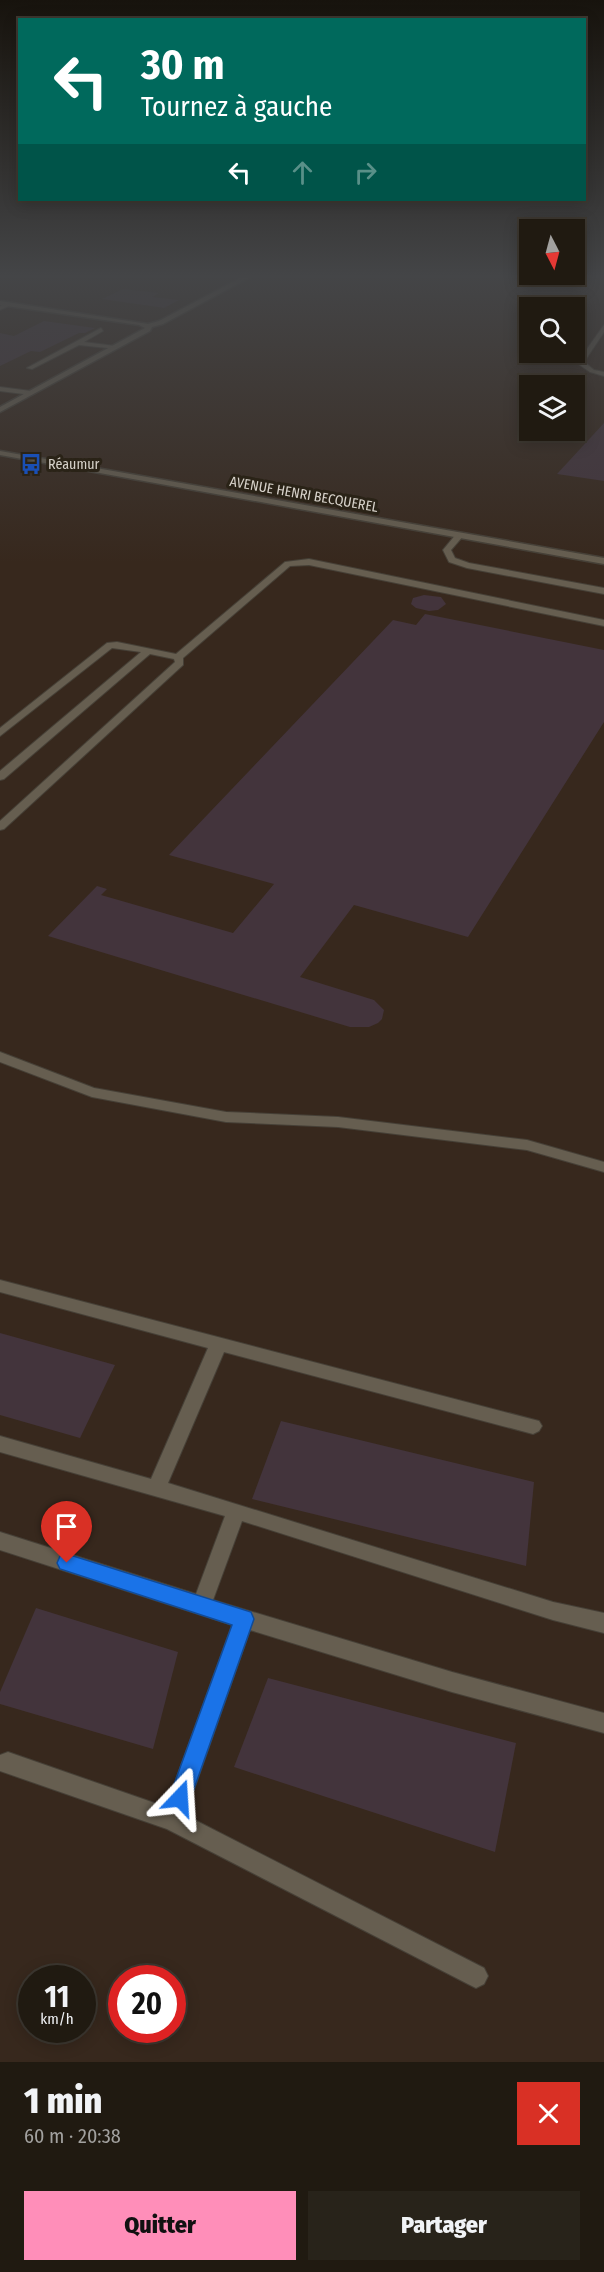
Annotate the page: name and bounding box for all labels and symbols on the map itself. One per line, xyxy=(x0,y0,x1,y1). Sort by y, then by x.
north arrow xyxy=(519,219,585,285)
bus stop icon: Réaumur xyxy=(19,452,43,476)
place label: Réaumur xyxy=(48,456,99,473)
street label: AVENUE HENRI BECQUEREL xyxy=(228,473,379,516)
pin xyxy=(41,1501,92,1563)
position arrow xyxy=(148,1766,212,1830)
speed limit sign: 20 xyxy=(108,1965,186,2043)

